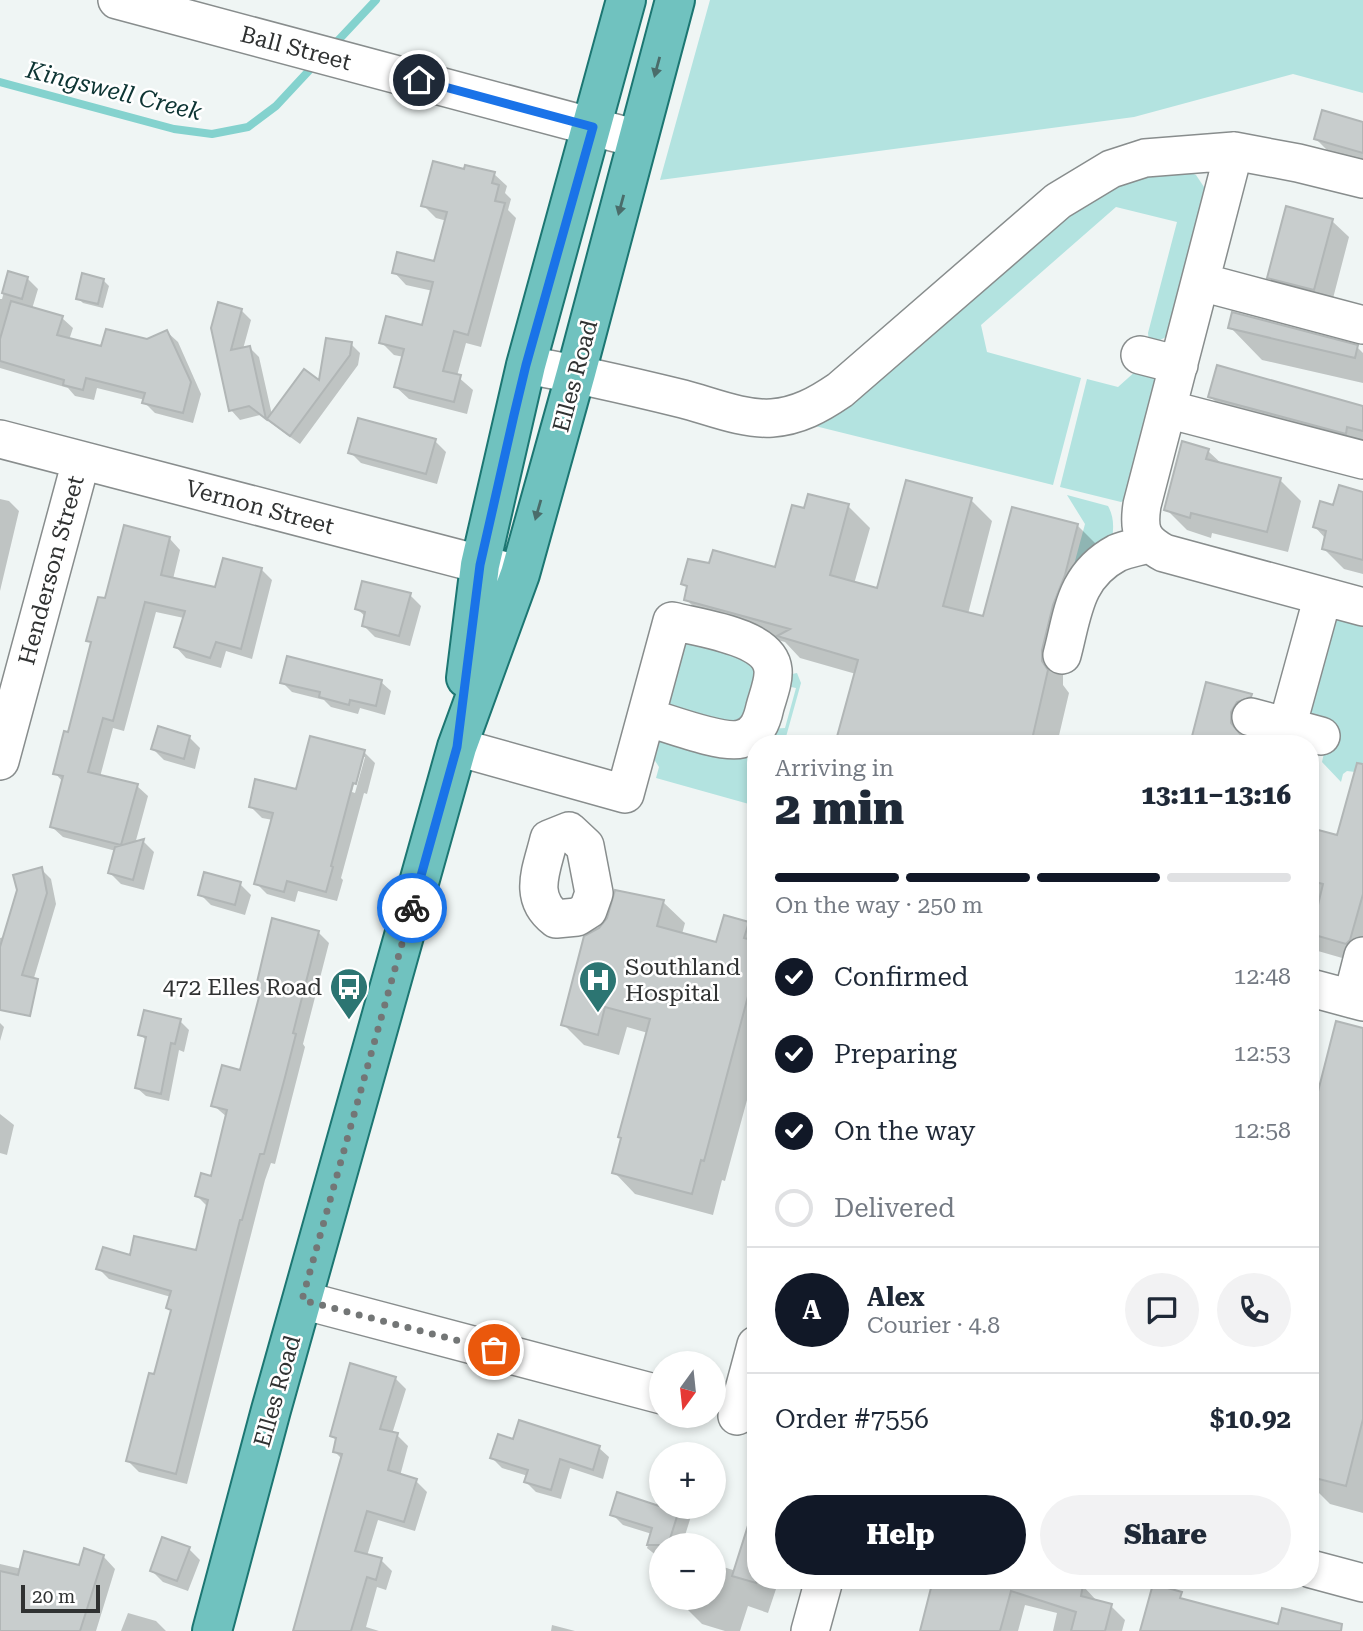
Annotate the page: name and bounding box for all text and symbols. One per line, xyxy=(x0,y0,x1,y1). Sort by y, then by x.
street label: Ball Street xyxy=(237,21,355,76)
pin xyxy=(389,50,449,110)
water label: Kingswell Creek xyxy=(22,55,205,126)
one-way arrow xyxy=(652,57,662,78)
icon: home xyxy=(400,61,438,99)
one-way arrow xyxy=(615,194,626,216)
street label: Elles Road xyxy=(548,317,603,435)
street label: Henderson Street xyxy=(13,472,90,668)
street label: Vernon Street xyxy=(183,475,337,540)
one-way arrow xyxy=(532,500,542,521)
text: Arriving in xyxy=(775,755,894,782)
text: 13:11–13:16 xyxy=(1141,780,1291,810)
text: 2 min xyxy=(775,781,904,835)
courier xyxy=(377,873,447,943)
icon: bike xyxy=(393,889,431,927)
text: On the way · 250 m xyxy=(775,892,983,919)
place label: Southland Hospital xyxy=(625,954,741,1007)
icon: check xyxy=(775,958,813,996)
hospital icon: Southland Hospital xyxy=(577,959,619,1014)
text: Confirmed xyxy=(834,962,969,992)
text: 12:48 xyxy=(1234,963,1291,990)
bus stop icon: 472 Elles Road xyxy=(328,966,370,1021)
place label: 472 Elles Road xyxy=(163,974,322,1001)
icon: check xyxy=(775,1035,813,1073)
text: Preparing xyxy=(834,1039,957,1069)
text: 12:53 xyxy=(1234,1040,1291,1067)
icon: check xyxy=(775,1112,813,1150)
text: On the way xyxy=(834,1116,975,1146)
text: 12:58 xyxy=(1234,1117,1291,1144)
text: Delivered xyxy=(834,1193,955,1223)
button: chat xyxy=(1125,1273,1199,1347)
button: phone xyxy=(1217,1273,1291,1347)
text: Alex xyxy=(867,1282,925,1312)
text: A xyxy=(803,1295,821,1325)
text: Courier · 4.8 xyxy=(867,1312,1000,1339)
pin xyxy=(464,1320,524,1380)
icon: bag xyxy=(475,1331,513,1369)
street label: Elles Road xyxy=(249,1332,306,1450)
north arrow xyxy=(649,1351,726,1428)
map controls xyxy=(649,1351,726,1610)
text: Order #7556 xyxy=(775,1404,929,1434)
text: $10.92 xyxy=(1210,1404,1291,1434)
button: + xyxy=(649,1442,726,1519)
button: Help xyxy=(775,1495,1026,1575)
button: Share xyxy=(1040,1495,1291,1575)
button: − xyxy=(649,1533,726,1610)
scale bar xyxy=(21,1582,100,1614)
text: 20 m xyxy=(32,1585,75,1608)

